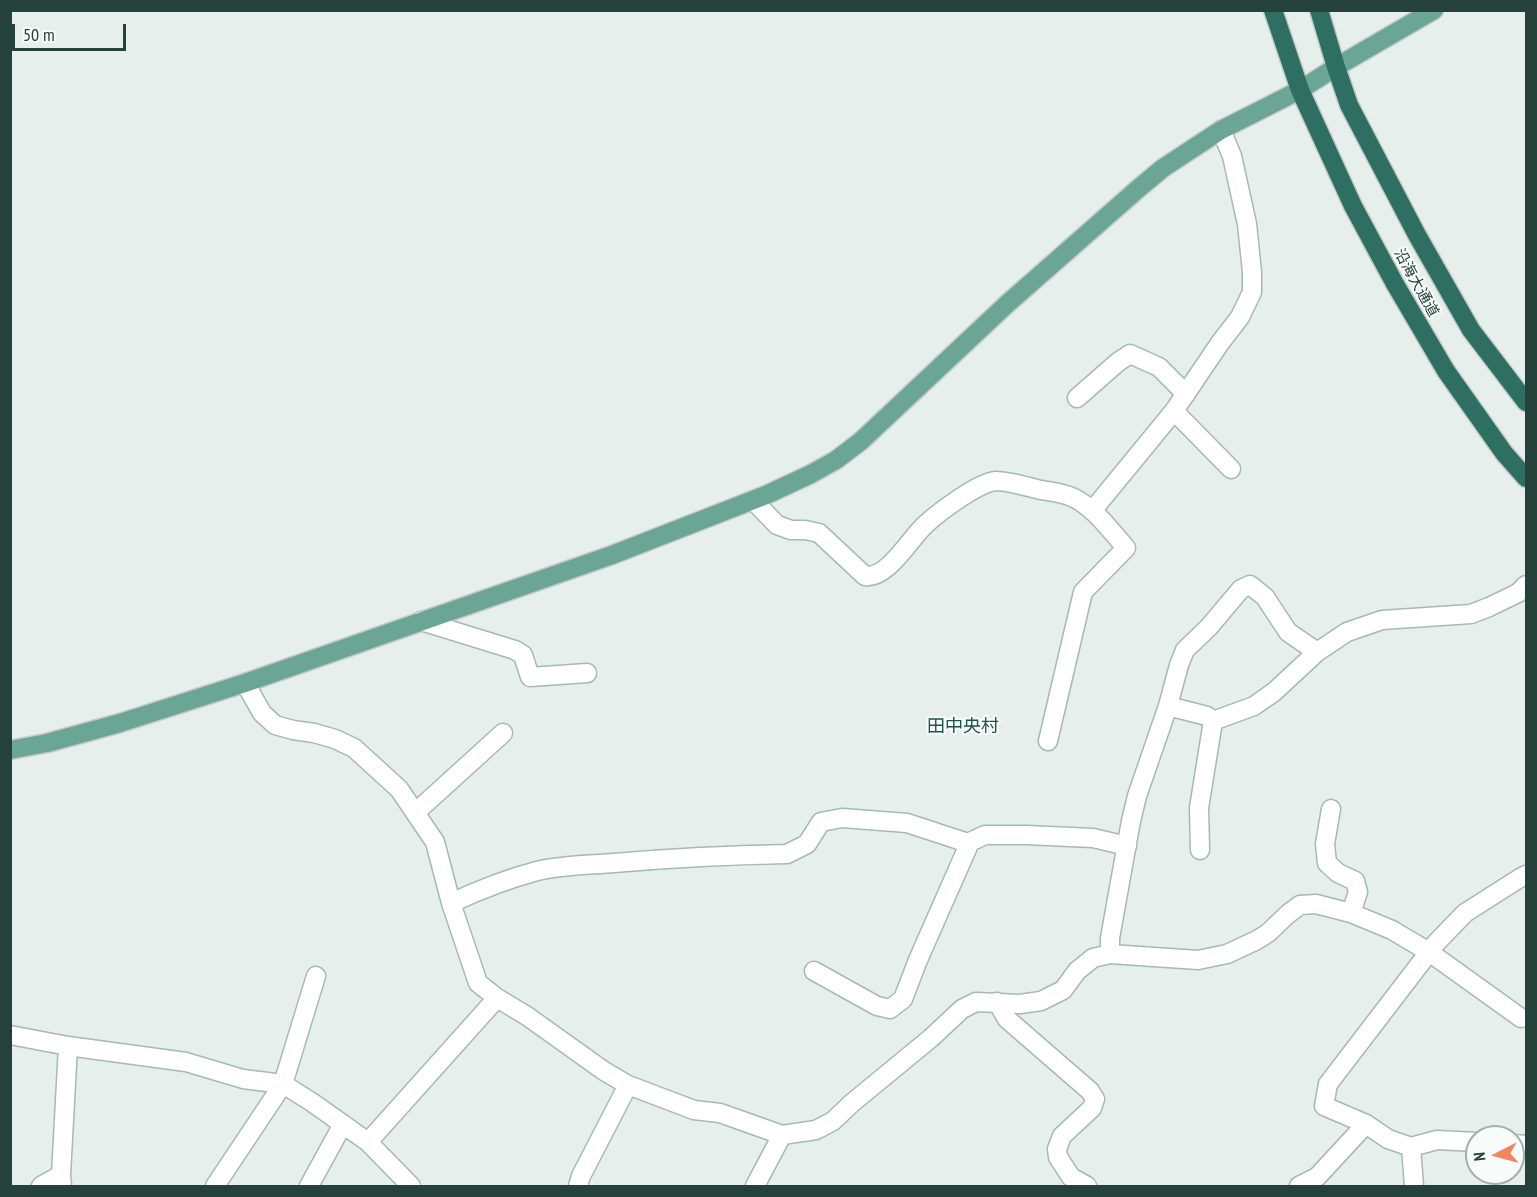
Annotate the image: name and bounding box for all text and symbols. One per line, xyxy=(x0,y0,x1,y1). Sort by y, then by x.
scale bar xyxy=(15,12,129,50)
text: 50 m xyxy=(23,23,55,46)
street label: 沿海大通道 xyxy=(1390,246,1442,320)
district label: 田中央村 xyxy=(927,716,999,738)
north arrow xyxy=(1465,1125,1525,1185)
text: N xyxy=(1469,1151,1489,1162)

